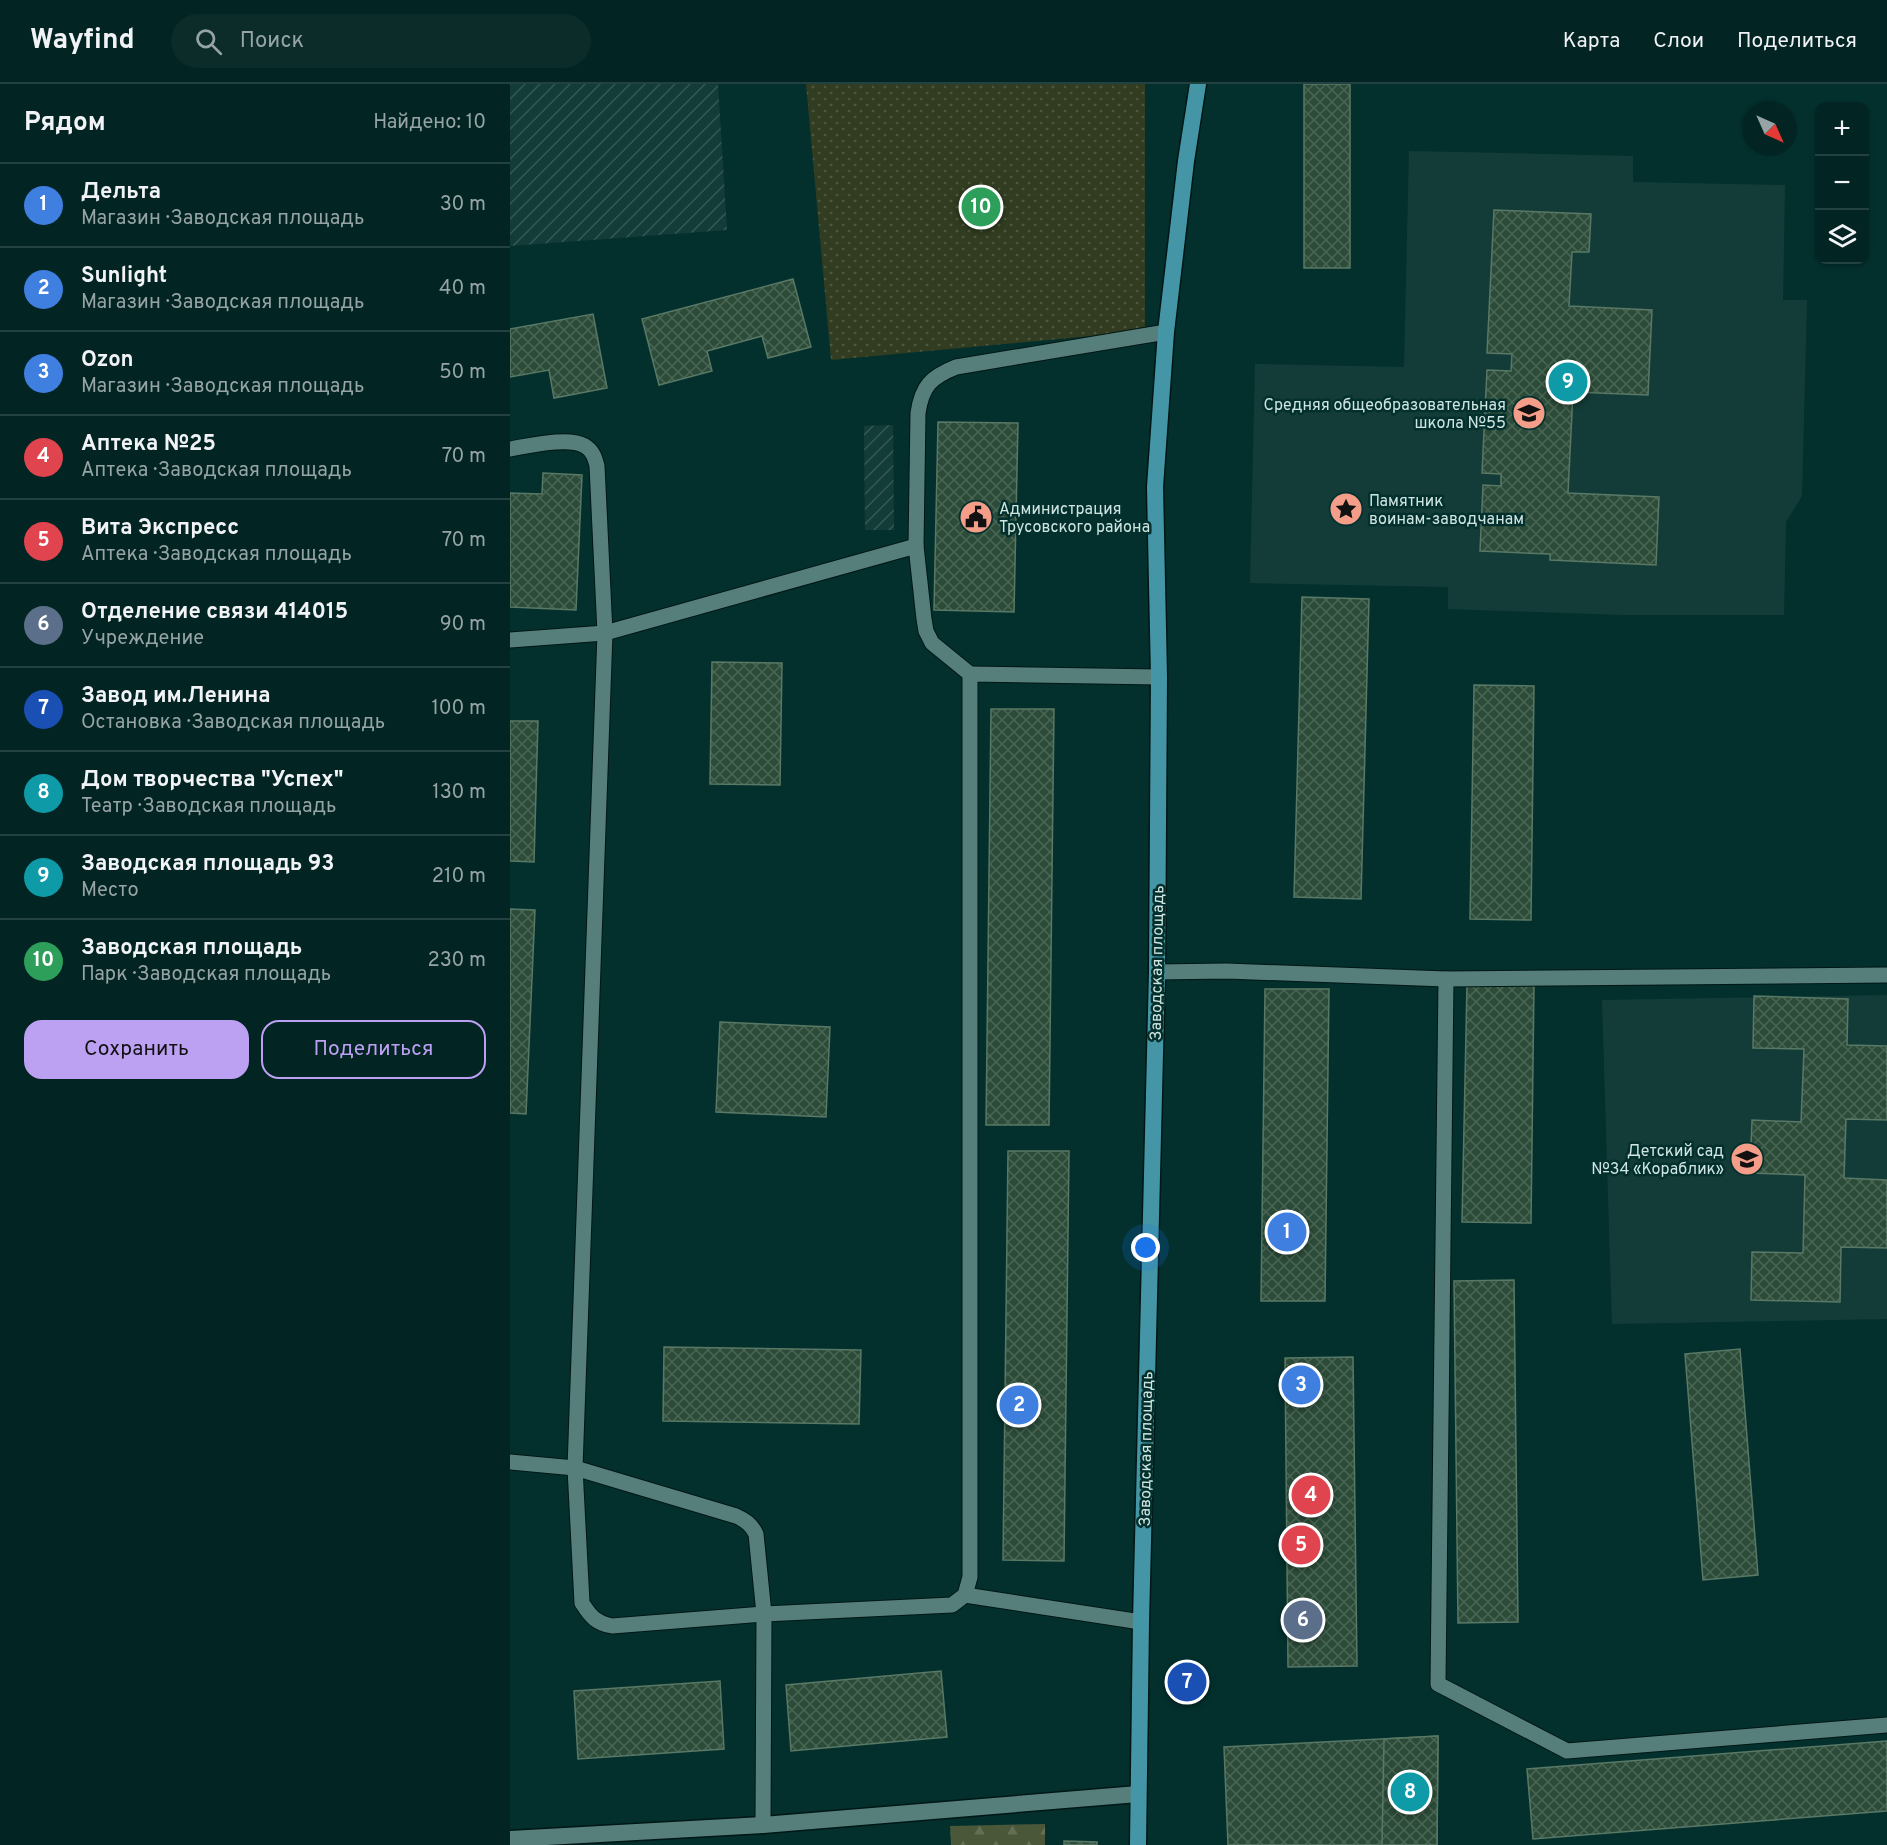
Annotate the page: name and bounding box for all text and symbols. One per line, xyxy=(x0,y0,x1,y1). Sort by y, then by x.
search box xyxy=(171,14,591,68)
text: Wayfind xyxy=(30,23,135,59)
icon: search xyxy=(192,25,225,58)
text: Поиск xyxy=(240,28,304,55)
text: Карта xyxy=(1563,28,1620,55)
text: Слои xyxy=(1653,28,1704,55)
text: Поделиться xyxy=(1737,28,1857,55)
north arrow xyxy=(1743,102,1797,156)
map controls xyxy=(1815,102,1869,264)
button: + xyxy=(1815,102,1869,156)
text: Рядом xyxy=(24,107,106,140)
text: Найдено: 10 xyxy=(373,110,486,136)
button: − xyxy=(1815,156,1869,210)
text: Дельта xyxy=(81,179,161,206)
pin: 10 xyxy=(962,184,1000,230)
text: 1 xyxy=(40,192,48,218)
text: 30 m xyxy=(440,192,486,218)
text: Магазин · Заводская площадь xyxy=(81,206,364,232)
button: layers xyxy=(1815,210,1869,264)
text: Sunlight xyxy=(81,263,167,290)
text: 2 xyxy=(37,276,50,302)
text: 40 m xyxy=(439,276,486,302)
text: Магазин · Заводская площадь xyxy=(81,290,364,316)
text: Ozon xyxy=(81,347,134,374)
text: 3 xyxy=(38,360,50,386)
text: 50 m xyxy=(439,360,486,386)
pin: 9 xyxy=(1548,360,1588,404)
text: Магазин · Заводская площадь xyxy=(81,374,364,400)
school or university icon: Средняя общеобразовательная школа №55 xyxy=(1511,395,1547,431)
place label: Средняя общеобразовательная школа №55 xyxy=(1264,396,1506,434)
text: Аптека №25 xyxy=(81,431,216,458)
text: 4 xyxy=(37,444,50,470)
text: 70 m xyxy=(442,444,486,470)
text: Аптека · Заводская площадь xyxy=(81,458,352,484)
place icon: Памятник воинам-заводчанам xyxy=(1328,491,1364,527)
place label: Памятник воинам-заводчанам xyxy=(1369,492,1524,530)
public building icon: Администрация Трусовского района xyxy=(958,499,994,535)
place label: Администрация Трусовского района xyxy=(999,500,1150,538)
text: Вита Экспресс xyxy=(81,515,239,542)
text: 5 xyxy=(37,528,50,554)
text: 70 m xyxy=(442,528,486,554)
text: Аптека · Заводская площадь xyxy=(81,542,352,568)
text: Отделение связи 414015 xyxy=(81,599,348,626)
text: 6 xyxy=(37,612,50,638)
text: 90 m xyxy=(440,612,486,638)
text: Учреждение xyxy=(81,626,204,652)
text: Завод им.Ленина xyxy=(81,683,271,710)
text: 7 xyxy=(38,696,49,722)
text: 100 m xyxy=(431,696,486,722)
text: Остановка · Заводская площадь xyxy=(81,710,385,736)
text: Дом творчества "Успех" xyxy=(81,767,343,794)
text: 8 xyxy=(37,780,50,806)
text: 130 m xyxy=(432,780,486,806)
text: Театр · Заводская площадь xyxy=(81,794,336,820)
text: Заводская площадь 93 xyxy=(81,851,335,878)
text: 9 xyxy=(37,864,50,890)
text: 210 m xyxy=(432,864,486,890)
text: Место xyxy=(81,878,139,904)
street label: Заводская площадь xyxy=(1147,885,1169,1041)
text: Заводская площадь xyxy=(81,935,302,962)
text: 10 xyxy=(33,948,54,974)
text: 230 m xyxy=(427,948,486,974)
text: Парк · Заводская площадь xyxy=(81,962,331,988)
button: Сохранить xyxy=(24,1020,249,1079)
button: Поделиться xyxy=(261,1020,486,1079)
school or university icon: Детский сад №34 «Кораблик» xyxy=(1729,1141,1765,1177)
place label: Детский сад №34 «Кораблик» xyxy=(1591,1142,1724,1180)
pin: 1 xyxy=(1268,1210,1306,1254)
your location xyxy=(1131,1233,1160,1262)
pin: 3 xyxy=(1282,1362,1320,1408)
street label: Заводская площадь xyxy=(1136,1371,1158,1527)
pin: 2 xyxy=(1000,1382,1038,1428)
pin: 4 xyxy=(1292,1472,1330,1518)
pin: 5 xyxy=(1282,1522,1320,1568)
pin: 6 xyxy=(1284,1598,1322,1642)
pin: 7 xyxy=(1168,1660,1206,1704)
pin: 8 xyxy=(1390,1770,1430,1814)

